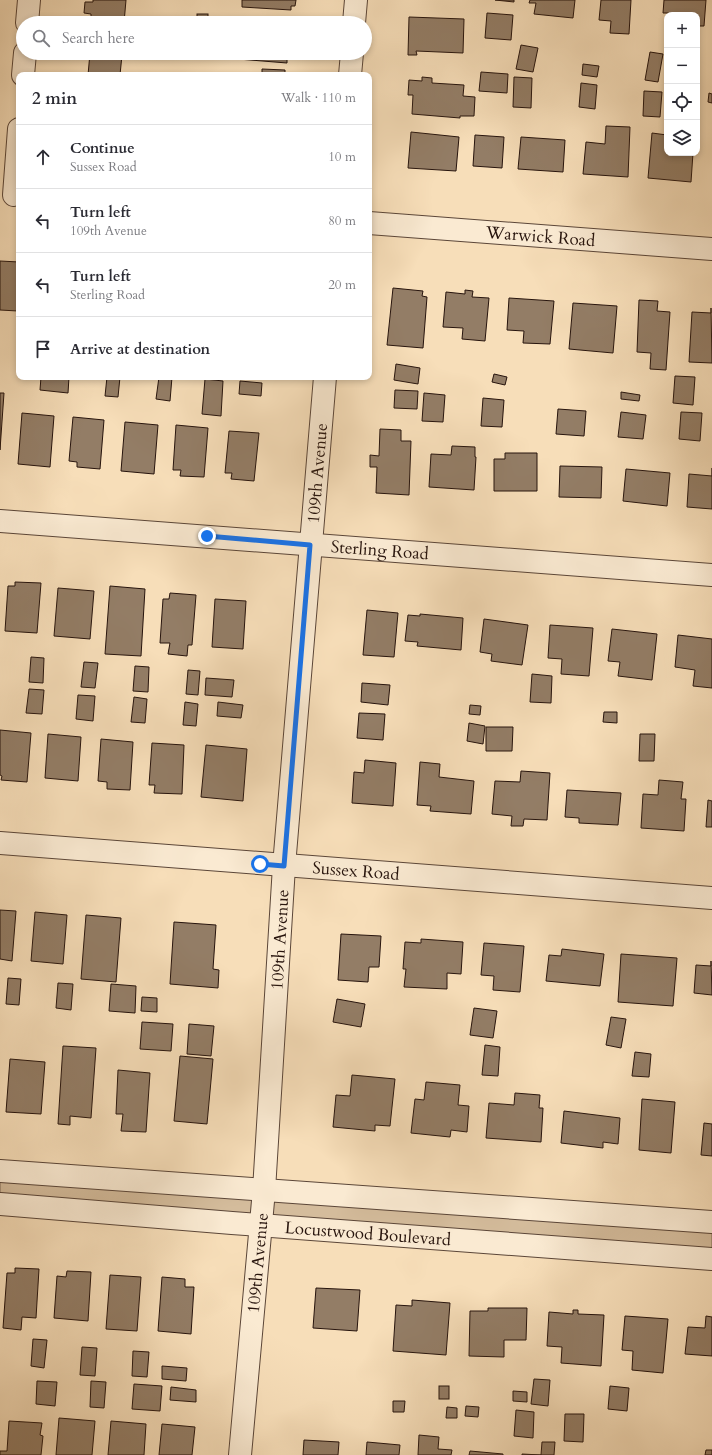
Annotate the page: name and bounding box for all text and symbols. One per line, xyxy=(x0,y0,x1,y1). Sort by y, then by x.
map controls xyxy=(664,12,700,156)
button: + xyxy=(664,12,700,48)
search box xyxy=(16,16,372,60)
icon: search xyxy=(30,27,52,49)
text: Search here xyxy=(62,28,135,48)
button: − xyxy=(664,48,700,84)
button: locate xyxy=(664,84,700,120)
text: 2 min xyxy=(32,87,77,110)
text: Walk · 110 m xyxy=(281,89,356,107)
button: layers xyxy=(664,120,700,156)
text: Continue xyxy=(70,138,135,158)
icon: ahead xyxy=(32,146,54,168)
text: 10 m xyxy=(328,148,356,166)
text: Sussex Road xyxy=(70,158,137,176)
text: Turn left xyxy=(70,202,131,222)
icon: left xyxy=(32,210,54,232)
text: 80 m xyxy=(328,212,356,230)
street label: Warwick Road xyxy=(484,221,596,252)
text: 109th Avenue xyxy=(70,222,147,240)
text: Turn left xyxy=(70,266,131,286)
icon: left xyxy=(32,274,54,296)
text: 20 m xyxy=(328,276,356,294)
text: Sterling Road xyxy=(70,286,145,304)
icon: arrive xyxy=(32,338,54,360)
text: Arrive at destination xyxy=(70,339,210,359)
street label: 109th Avenue xyxy=(302,422,333,524)
route end xyxy=(198,527,216,545)
street label: Sterling Road xyxy=(330,535,430,565)
route start xyxy=(251,855,269,873)
street label: Sussex Road xyxy=(311,856,400,886)
street label: 109th Avenue xyxy=(265,889,295,991)
street label: 109th Avenue xyxy=(242,1212,274,1314)
street label: Locustwood Boulevard xyxy=(284,1216,452,1251)

